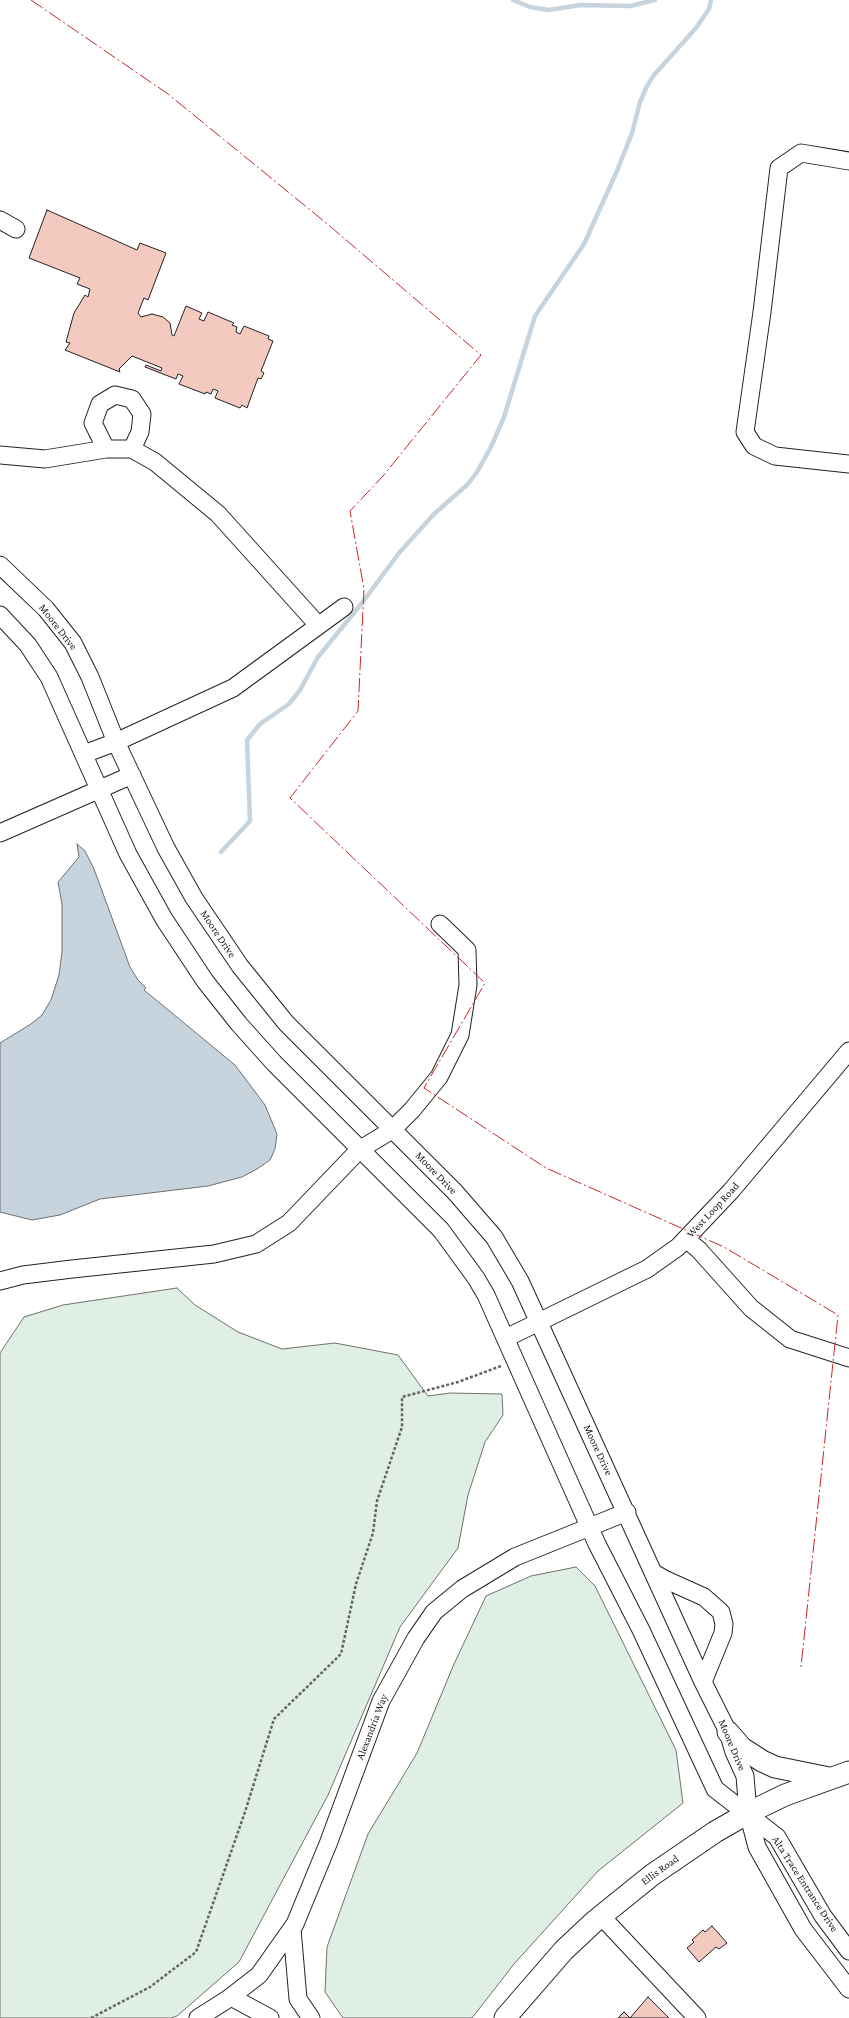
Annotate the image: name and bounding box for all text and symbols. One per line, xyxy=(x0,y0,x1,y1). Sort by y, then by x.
street label: Moore Drive xyxy=(36,601,80,653)
street label: Moore Drive xyxy=(197,908,239,960)
street label: Moore Drive xyxy=(412,1149,460,1197)
street label: West Loop Road xyxy=(684,1180,742,1240)
street label: Moore Drive xyxy=(580,1422,616,1478)
street label: Alexandria Way xyxy=(353,1692,391,1762)
street label: Moore Drive xyxy=(715,1717,749,1773)
street label: Alta Trace Entrance Drive xyxy=(769,1834,841,1934)
street label: Ellis Road xyxy=(639,1852,681,1888)

